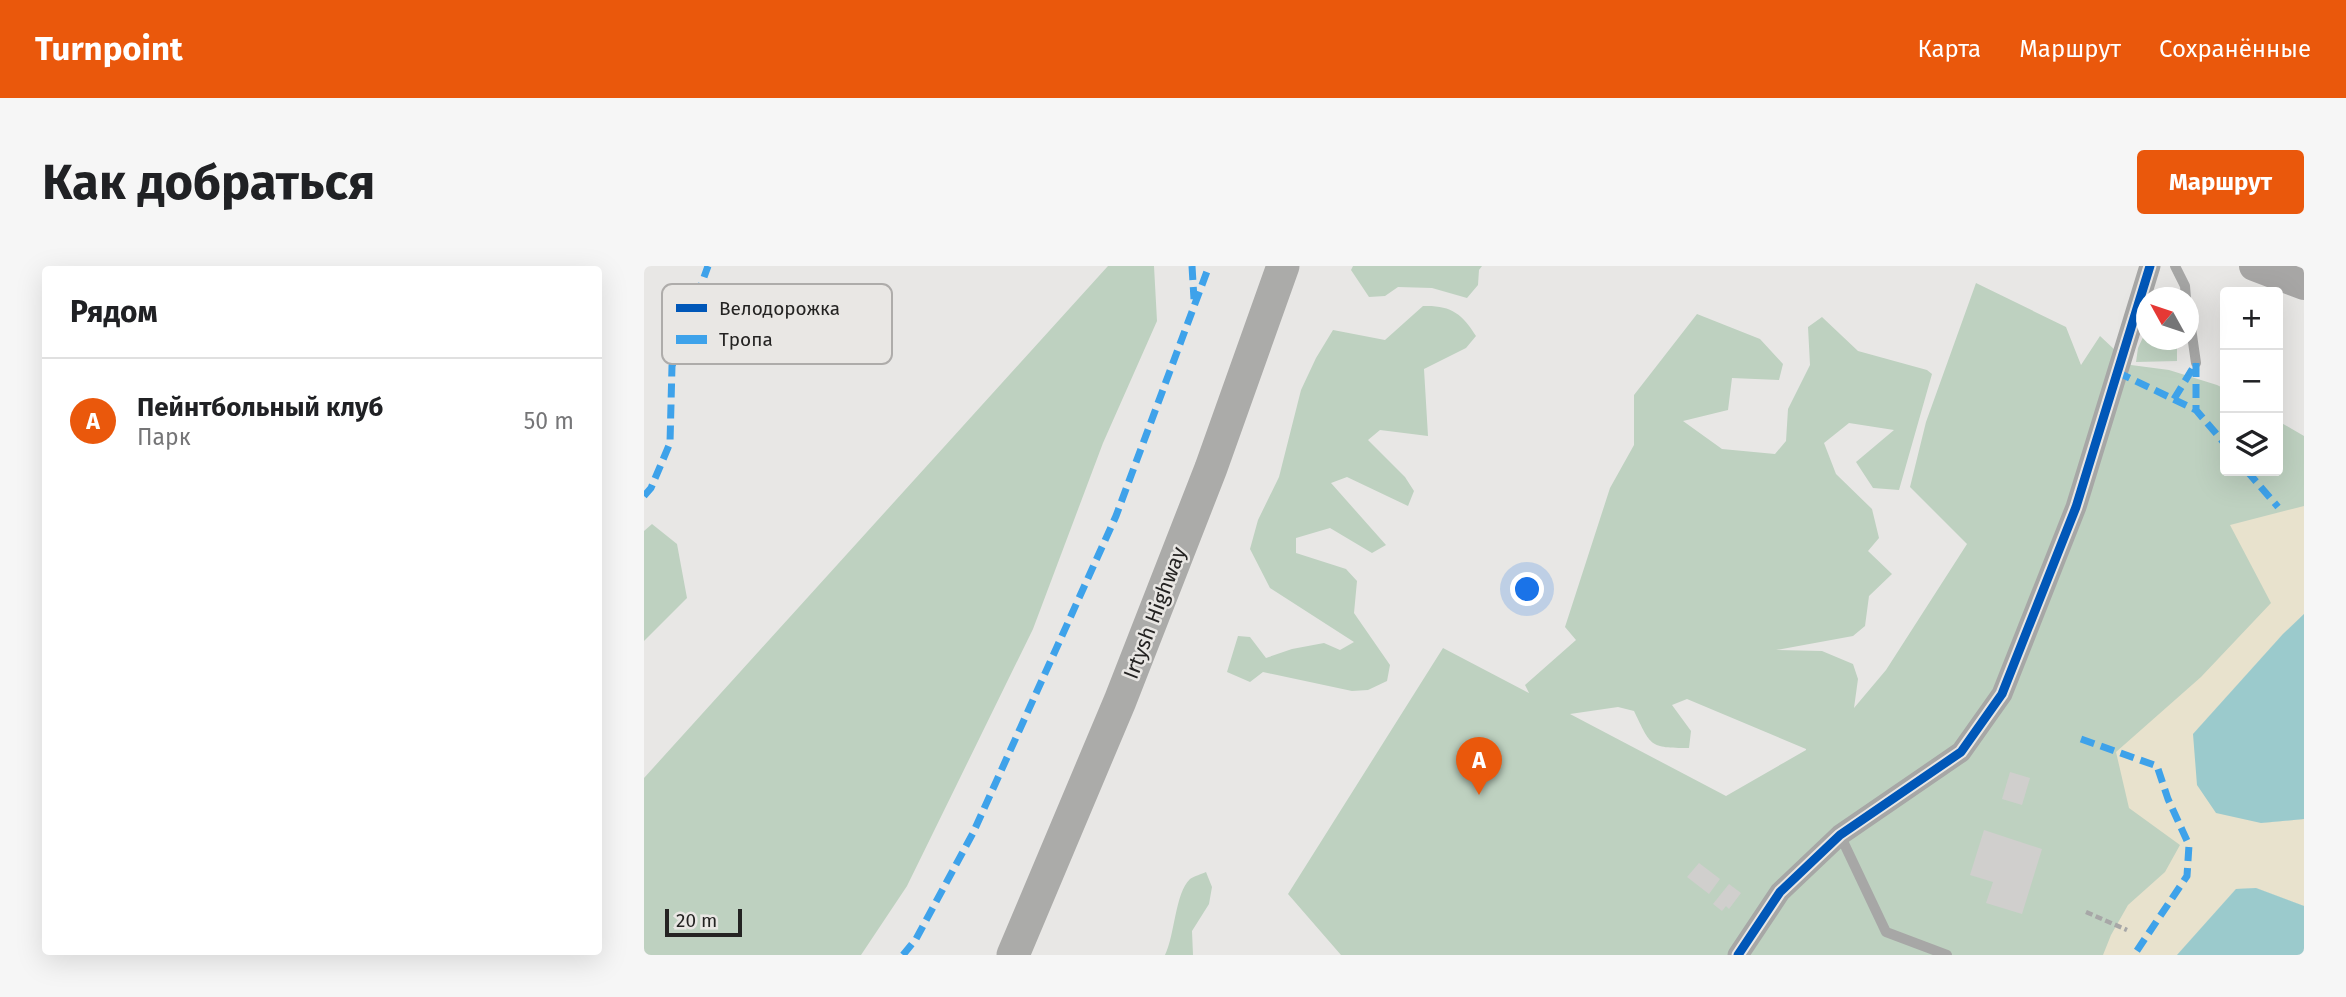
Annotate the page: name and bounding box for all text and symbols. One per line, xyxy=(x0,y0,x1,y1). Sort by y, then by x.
text: Turnpoint xyxy=(35,29,183,69)
text: Карта xyxy=(1918,35,1981,63)
text: Маршрут xyxy=(2019,35,2121,63)
text: Сохранённые xyxy=(2159,35,2311,63)
button: Маршрут xyxy=(2137,150,2304,214)
text: Как добраться xyxy=(42,153,375,212)
legend xyxy=(662,284,892,364)
north arrow xyxy=(2136,287,2199,350)
map controls xyxy=(2220,287,2283,476)
button: + xyxy=(2220,287,2283,350)
text: Рядом xyxy=(70,294,158,330)
text: Велодорожка xyxy=(719,297,840,320)
text: Тропа xyxy=(719,328,773,351)
button: − xyxy=(2220,350,2283,413)
text: Пейнтбольный клуб xyxy=(137,392,383,423)
text: A xyxy=(86,407,100,435)
text: 50 m xyxy=(524,407,574,435)
button: layers xyxy=(2220,413,2283,476)
text: Парк xyxy=(137,423,191,451)
street label: Irtysh Highway xyxy=(1118,543,1192,683)
your location xyxy=(1510,572,1544,606)
pin: A xyxy=(1456,737,1502,795)
scale bar xyxy=(665,906,742,938)
text: 20 m xyxy=(676,909,717,932)

